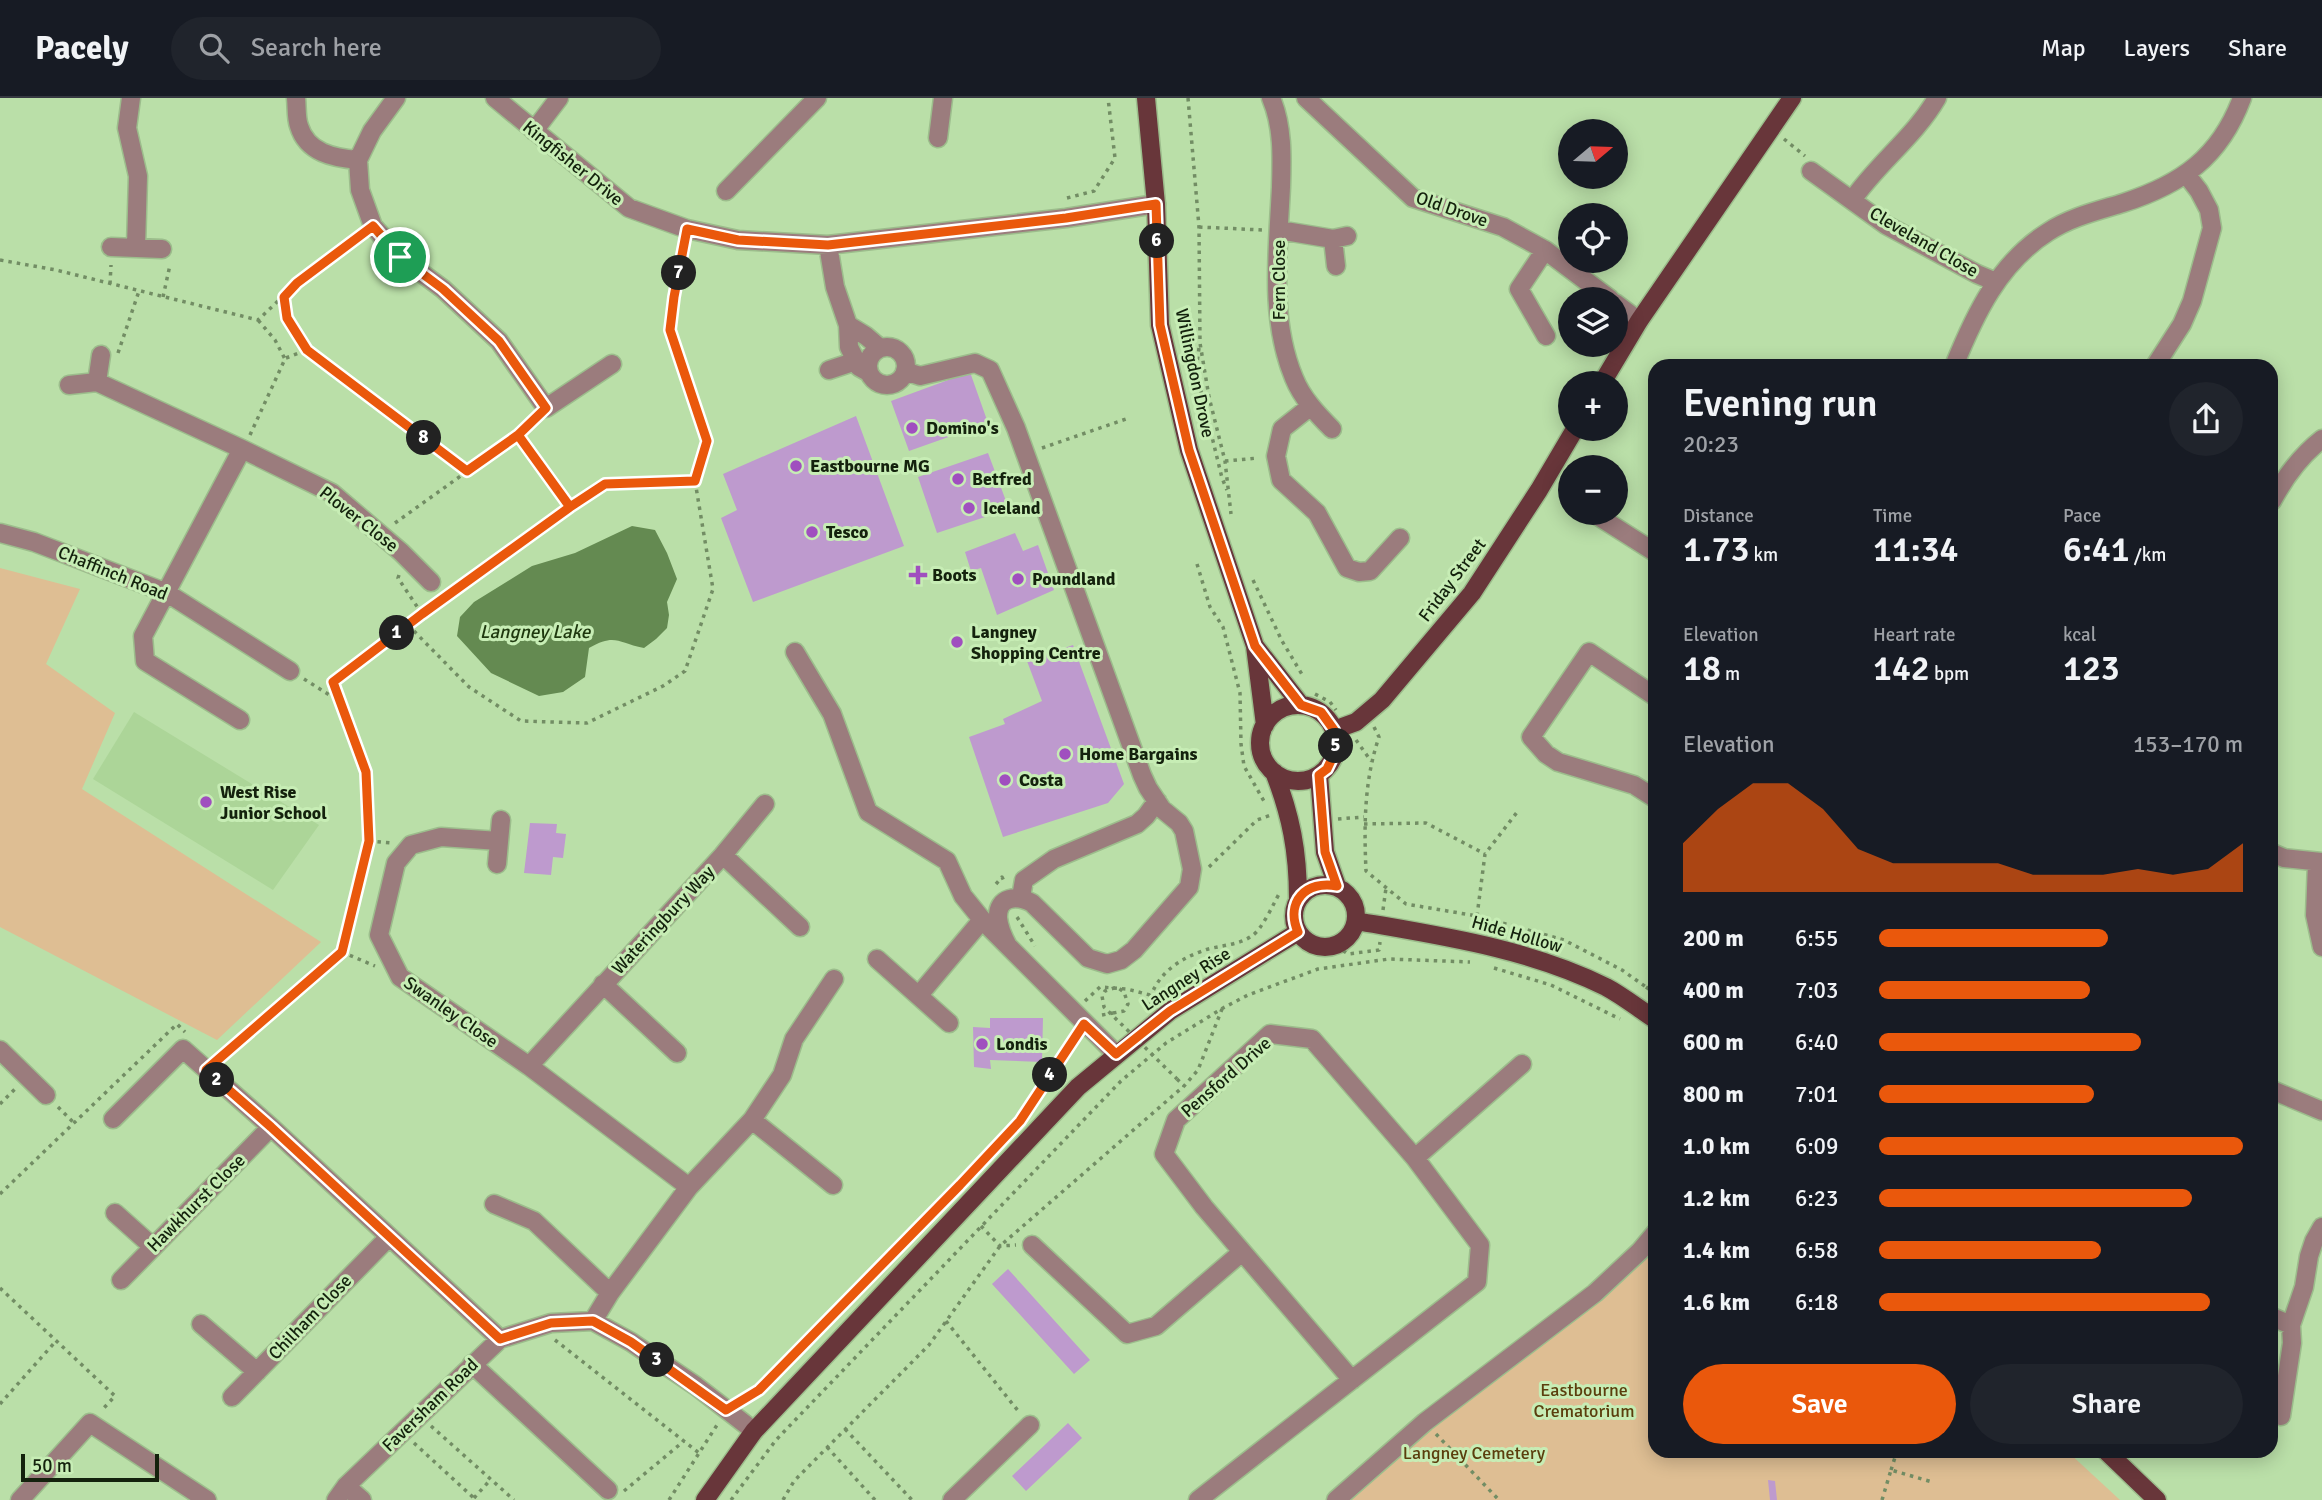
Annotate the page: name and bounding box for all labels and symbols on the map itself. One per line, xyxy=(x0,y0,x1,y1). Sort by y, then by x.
street label: Kingfisher Drive xyxy=(518,116,628,210)
north arrow xyxy=(1558,119,1628,189)
street label: Old Drove xyxy=(1413,186,1491,232)
street label: Cleveland Close xyxy=(1866,202,1982,282)
pin: 6 xyxy=(1140,223,1174,258)
pin xyxy=(370,227,430,287)
street label: Fern Close xyxy=(1268,240,1290,320)
pin: 7 xyxy=(662,256,696,290)
street label: Willingdon Drove xyxy=(1171,306,1219,440)
place label: Domino's xyxy=(926,417,999,439)
pin: 8 xyxy=(406,420,442,456)
marker: Domino's xyxy=(904,420,920,436)
place label: Eastbourne MG xyxy=(810,455,930,477)
marker: Eastbourne MG xyxy=(788,458,804,474)
place label: Betfred xyxy=(972,468,1032,490)
marker: Betfred xyxy=(950,471,966,487)
street label: Plover Close xyxy=(315,481,403,557)
place label: Iceland xyxy=(983,497,1041,519)
marker: Iceland xyxy=(961,500,977,516)
place label: Tesco xyxy=(826,521,868,543)
marker: Tesco xyxy=(804,524,820,540)
street label: Friday Street xyxy=(1414,534,1490,626)
street label: Chaffinch Road xyxy=(55,541,171,605)
place label: Boots xyxy=(932,564,977,586)
marker: Boots xyxy=(910,567,926,583)
place label: Poundland xyxy=(1032,568,1116,590)
marker: Poundland xyxy=(1010,571,1026,587)
pin: 1 xyxy=(380,616,414,650)
water label: Langney Lake xyxy=(480,620,592,644)
place label: Langney Shopping Centre xyxy=(971,621,1101,664)
marker: Langney Shopping Centre xyxy=(949,634,965,650)
pin: 5 xyxy=(1318,728,1354,764)
place label: Home Bargains xyxy=(1079,743,1198,765)
marker: Home Bargains xyxy=(1057,746,1073,762)
place label: Costa xyxy=(1019,769,1063,791)
marker: Costa xyxy=(997,772,1013,788)
place label: West Rise Junior School xyxy=(220,781,327,824)
marker: West Rise Junior School xyxy=(198,794,214,810)
street label: Wateringbury Way xyxy=(607,861,719,979)
street label: Hide Hollow xyxy=(1469,911,1565,957)
street label: Langney Rise xyxy=(1138,942,1234,1016)
street label: Swanley Close xyxy=(400,971,502,1053)
street label: Pensford Drive xyxy=(1177,1032,1275,1122)
place label: Londis xyxy=(996,1033,1048,1055)
marker: Londis xyxy=(974,1036,990,1052)
pin: 4 xyxy=(1032,1058,1068,1093)
pin: 2 xyxy=(200,1062,234,1098)
street label: Hawkhurst Close xyxy=(142,1149,250,1257)
street label: Chilham Close xyxy=(264,1270,356,1364)
pin: 3 xyxy=(640,1342,674,1378)
street label: Faversham Road xyxy=(377,1354,483,1456)
park label: Eastbourne Crematorium xyxy=(1534,1379,1634,1422)
park label: Langney Cemetery xyxy=(1403,1442,1546,1464)
scale bar xyxy=(21,1451,159,1483)

